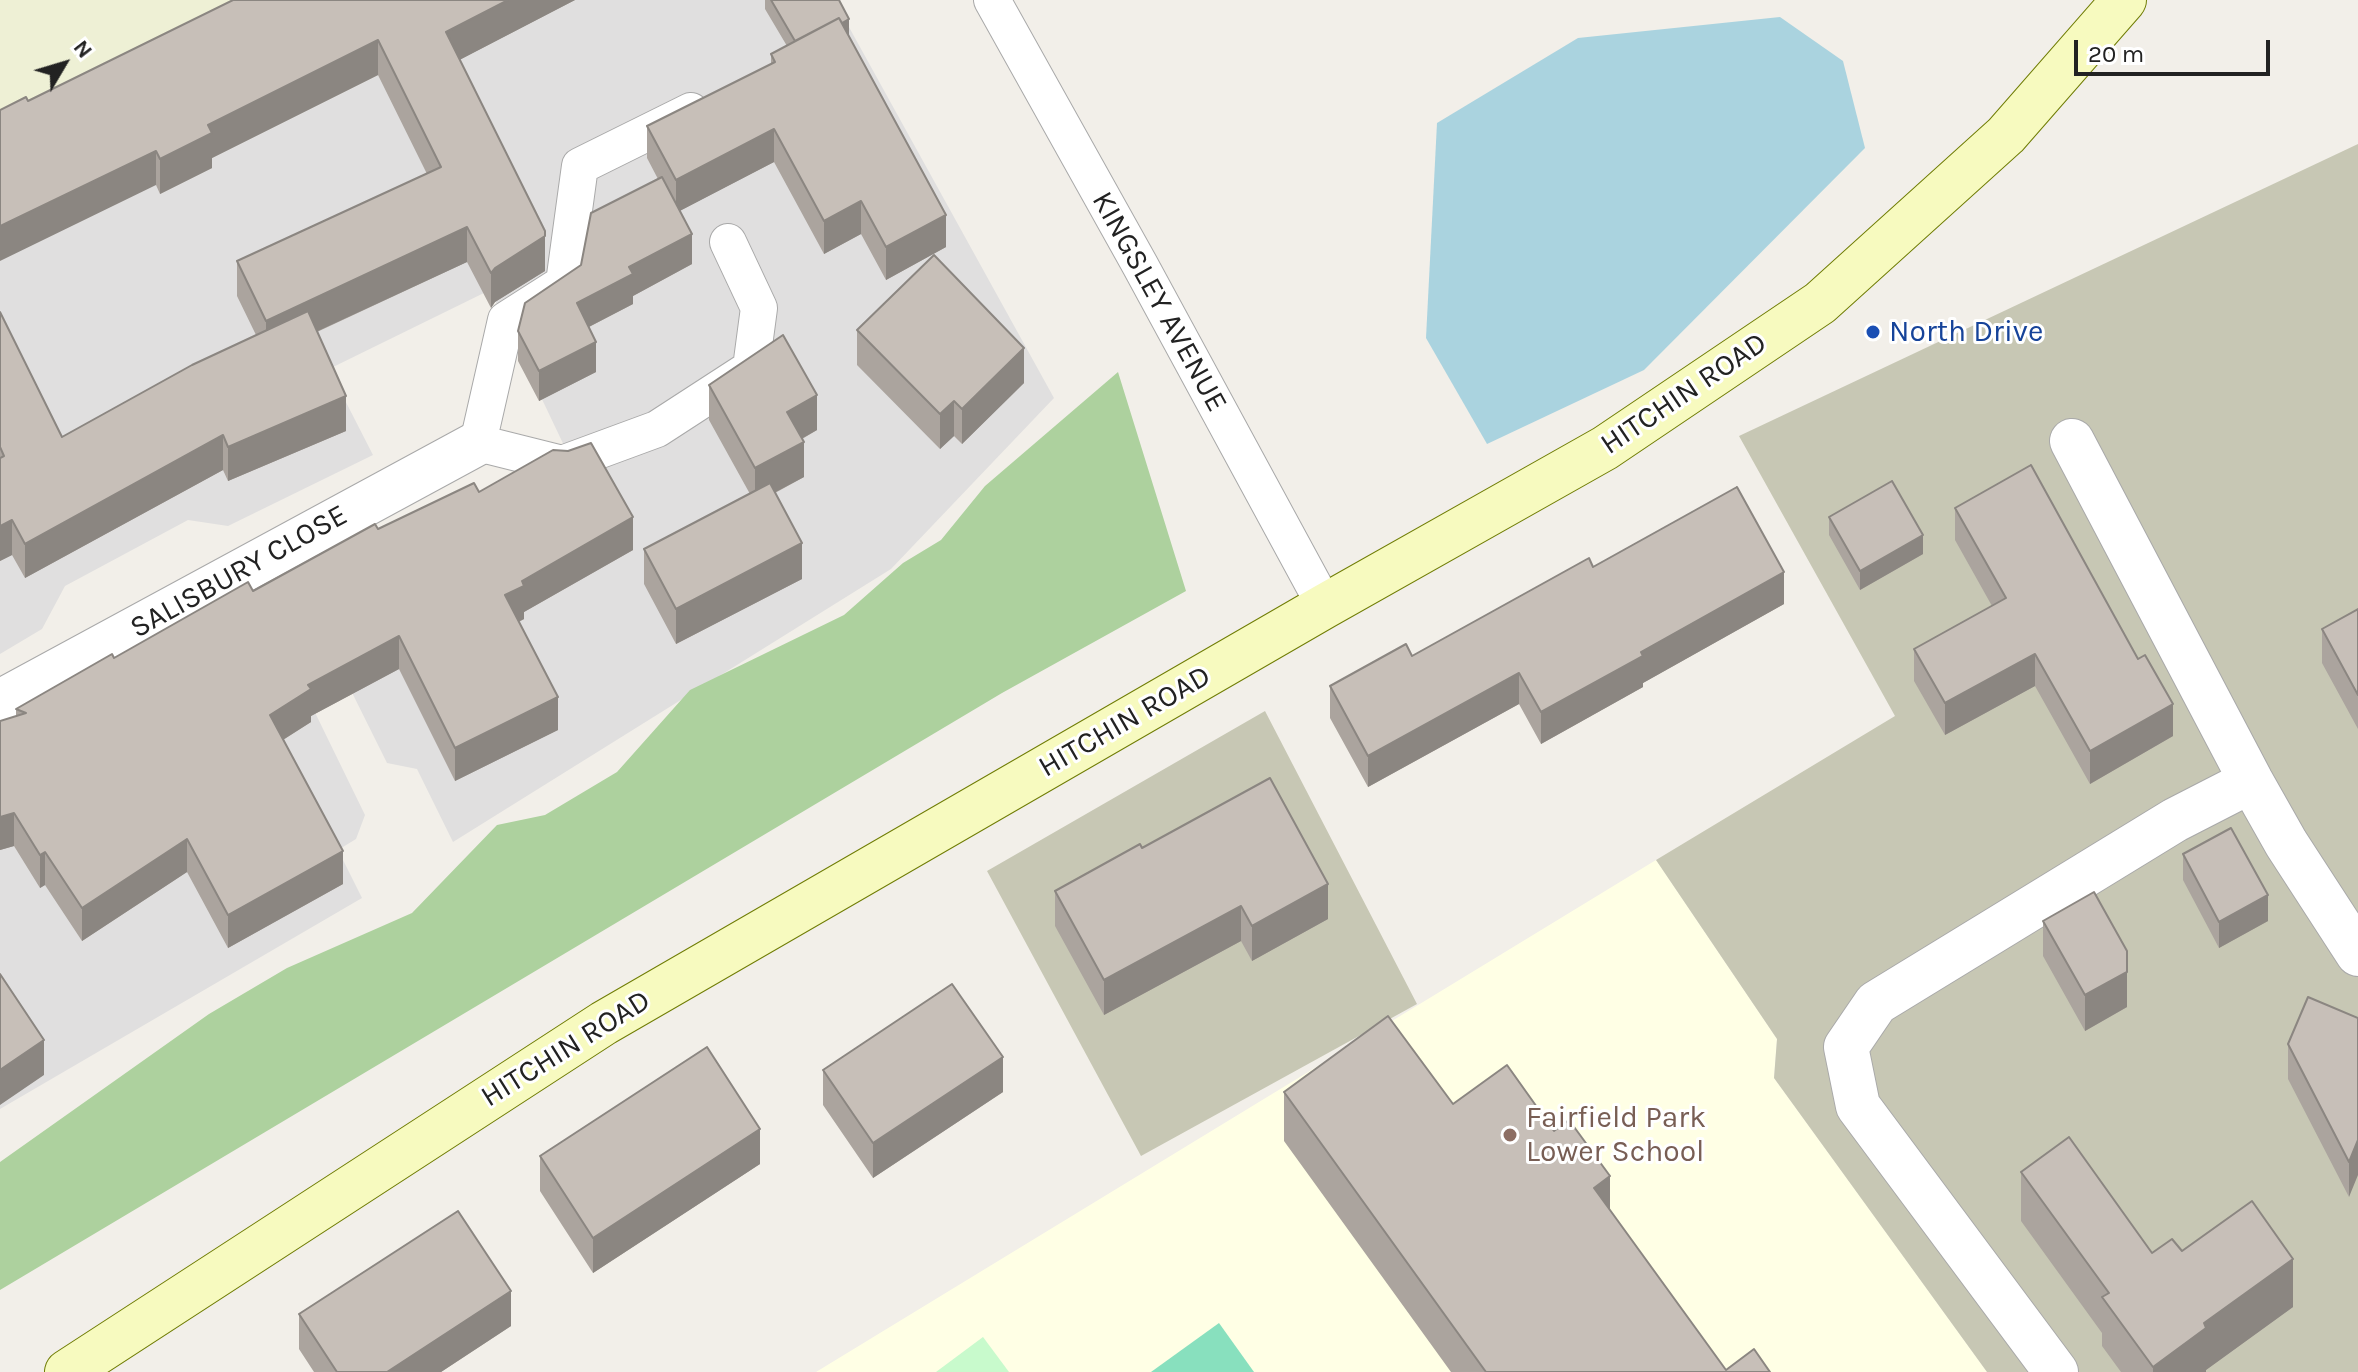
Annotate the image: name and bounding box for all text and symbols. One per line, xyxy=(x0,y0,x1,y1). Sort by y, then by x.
north arrow xyxy=(24,24,104,104)
scale bar xyxy=(2078,24,2274,74)
text: N xyxy=(68,35,98,63)
text: 20 m xyxy=(2088,40,2144,68)
street label: KINGSLEY AVENUE xyxy=(1084,186,1234,418)
place label: North Drive xyxy=(1889,314,2043,350)
marker: North Drive xyxy=(1864,323,1882,341)
street label: HITCHIN ROAD xyxy=(1594,325,1774,463)
street label: SALISBURY CLOSE xyxy=(124,497,354,647)
street label: HITCHIN ROAD xyxy=(1033,658,1217,786)
street label: HITCHIN ROAD xyxy=(475,983,657,1115)
place label: Fairfield Park Lower School xyxy=(1526,1100,1706,1170)
marker: Fairfield Park Lower School xyxy=(1501,1126,1519,1144)

